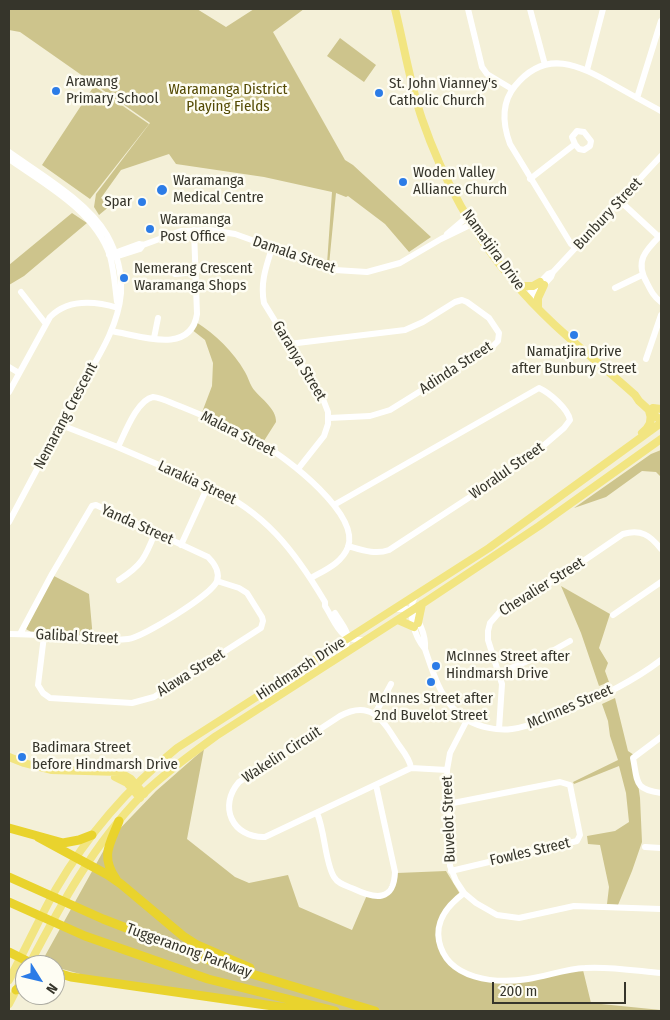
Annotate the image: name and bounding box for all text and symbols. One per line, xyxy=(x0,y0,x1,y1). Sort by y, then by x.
place label: Arawang Primary School xyxy=(66,73,158,108)
place label: St. John Vianney's Catholic Church xyxy=(389,75,497,110)
park label: Waramanga District Playing Fields xyxy=(169,81,287,116)
marker: Arawang Primary School xyxy=(50,85,62,97)
marker: St. John Vianney's Catholic Church xyxy=(373,87,385,99)
place label: Woden Valley Alliance Church xyxy=(413,164,507,199)
place label: Waramanga Medical Centre xyxy=(173,172,264,207)
street label: Bunbury Street xyxy=(570,174,646,254)
marker: Woden Valley Alliance Church xyxy=(397,176,409,188)
marker: Waramanga Medical Centre xyxy=(155,183,169,197)
place label: Spar xyxy=(104,193,132,211)
marker: Spar xyxy=(136,196,148,208)
street label: Namatjira Drive xyxy=(458,206,528,294)
place label: Waramanga Post Office xyxy=(160,211,231,246)
marker: Waramanga Post Office xyxy=(144,223,156,235)
street label: Damala Street xyxy=(250,232,338,278)
place label: Nemerang Crescent Waramanga Shops xyxy=(134,260,252,295)
marker: Nemerang Crescent Waramanga Shops xyxy=(118,272,130,284)
street label: Garanya Street xyxy=(268,318,330,404)
marker: Namatjira Drive after Bunbury Street xyxy=(568,329,580,341)
street label: Adinda Street xyxy=(416,338,496,398)
place label: Namatjira Drive after Bunbury Street xyxy=(512,343,636,378)
street label: Nemarang Crescent xyxy=(30,360,102,472)
street label: Malara Street xyxy=(198,407,278,461)
street label: Woralul Street xyxy=(466,439,548,503)
street label: Larakia Street xyxy=(155,457,239,509)
street label: Yanda Street xyxy=(98,501,176,549)
street label: Chevalier Street xyxy=(496,554,588,620)
street label: Galibal Street xyxy=(35,626,119,648)
street label: Hindmarsh Drive xyxy=(253,634,349,704)
street label: Alawa Street xyxy=(154,645,228,701)
place label: McInnes Street after Hindmarsh Drive xyxy=(446,648,570,683)
marker: McInnes Street after Hindmarsh Drive xyxy=(430,660,442,672)
marker: McInnes Street after 2nd Buvelot Street xyxy=(425,676,437,688)
street label: McInnes Street xyxy=(525,681,615,733)
place label: McInnes Street after 2nd Buvelot Street xyxy=(369,690,493,725)
street label: Wakelin Circuit xyxy=(239,723,325,787)
place label: Badimara Street before Hindmarsh Drive xyxy=(32,739,178,774)
marker: Badimara Street before Hindmarsh Drive xyxy=(16,751,28,763)
street label: Buvelot Street xyxy=(438,775,460,863)
street label: Fowles Street xyxy=(488,834,572,870)
street label: Tuggeranong Parkway xyxy=(124,920,254,982)
north arrow xyxy=(15,955,65,1005)
scale bar xyxy=(495,972,629,1004)
text: N xyxy=(42,980,61,997)
text: 200 m xyxy=(500,982,537,1000)

